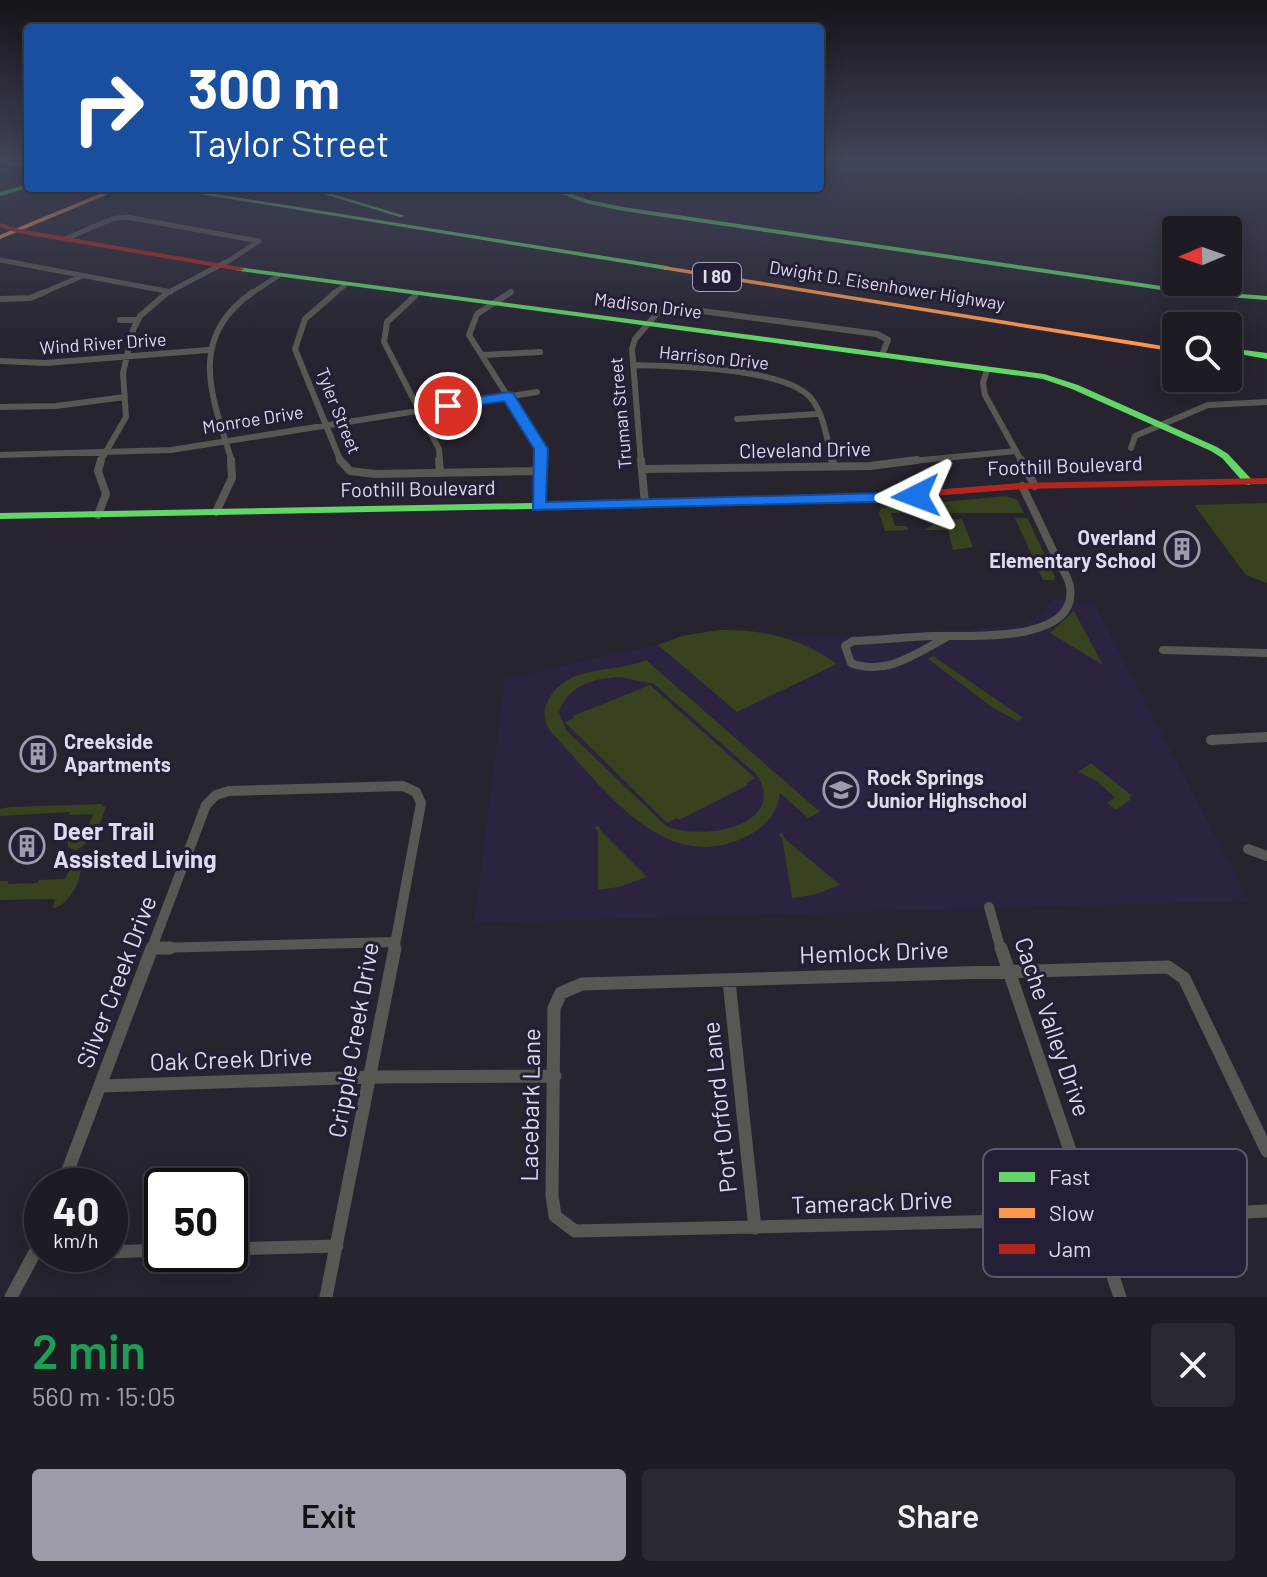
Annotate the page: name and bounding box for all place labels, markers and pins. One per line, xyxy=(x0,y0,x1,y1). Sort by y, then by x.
pin xyxy=(414,372,482,440)
place label: Overland Elementary School xyxy=(989,525,1156,572)
building icon: Overland Elementary School xyxy=(1163,530,1201,568)
place label: Creekside Apartments xyxy=(64,729,171,776)
building icon: Creekside Apartments xyxy=(19,735,57,773)
place label: Rock Springs Junior Highschool xyxy=(867,765,1027,812)
school or university icon: Rock Springs Junior Highschool xyxy=(822,771,860,809)
place label: Deer Trail Assisted Living xyxy=(53,816,217,873)
building icon: Deer Trail Assisted Living xyxy=(8,827,46,865)

